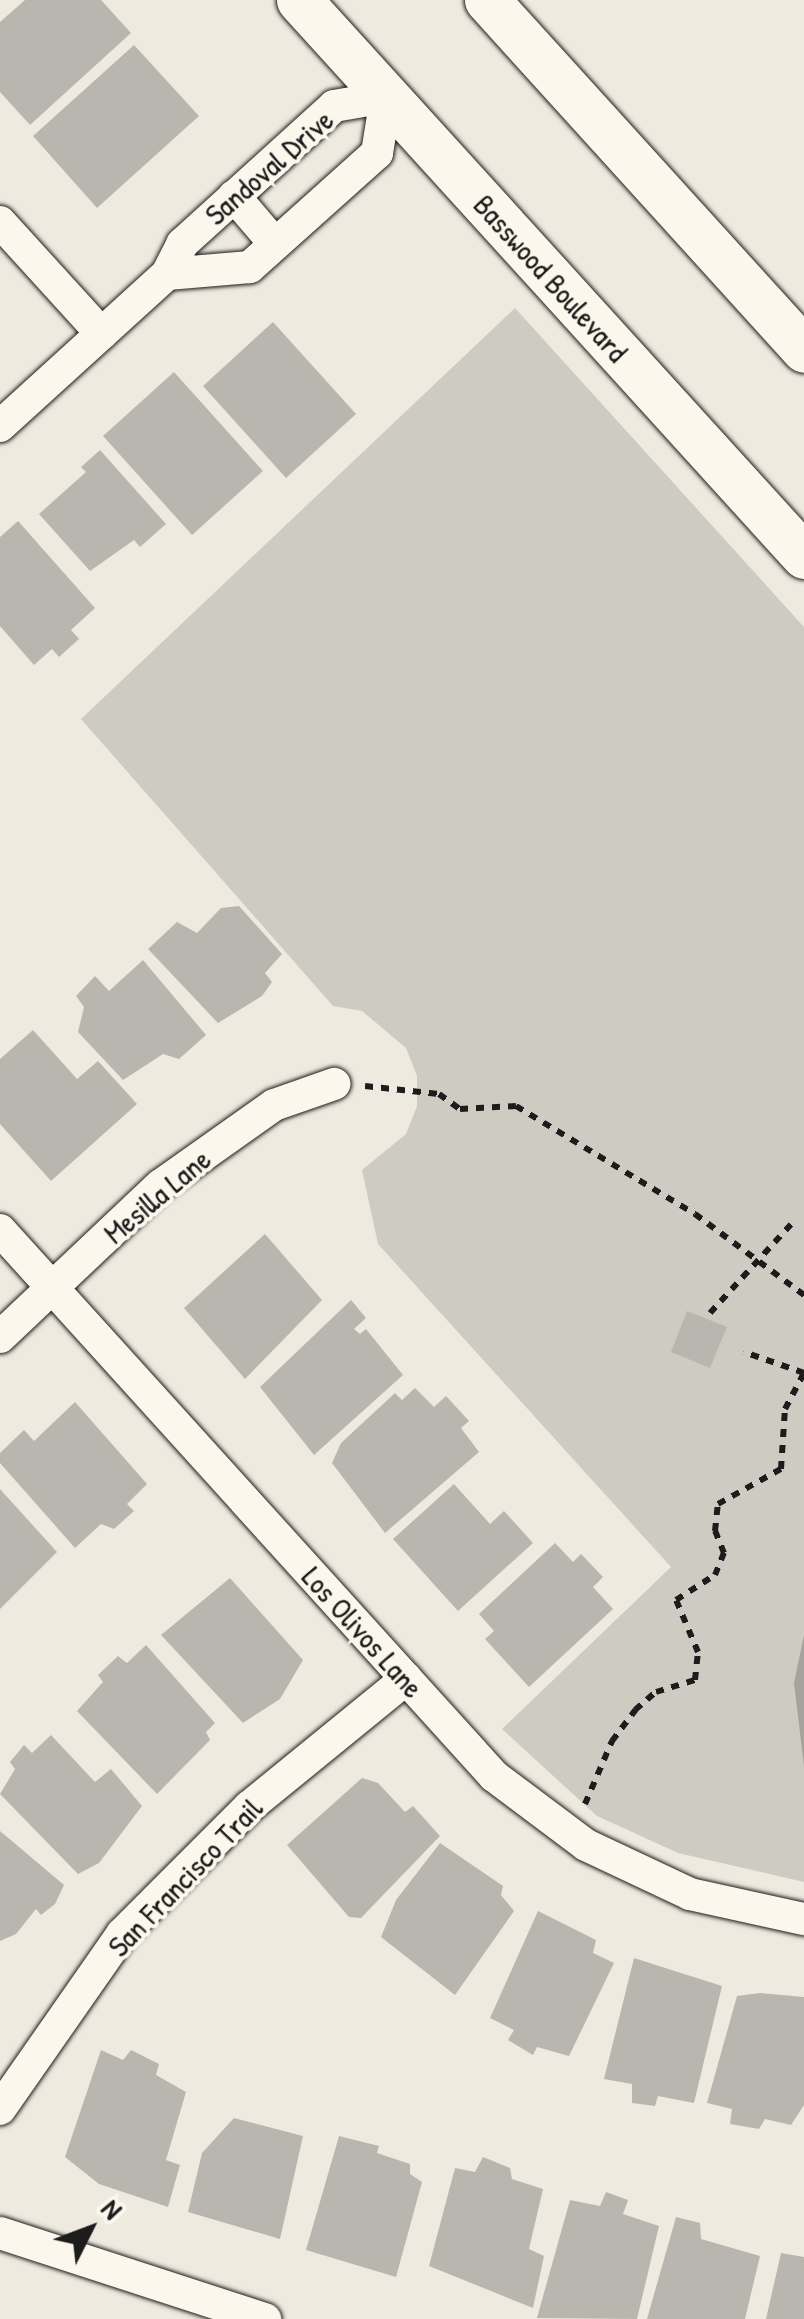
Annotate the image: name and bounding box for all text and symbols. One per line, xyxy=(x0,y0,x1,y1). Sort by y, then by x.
street label: Sandoval Drive xyxy=(198,102,340,232)
street label: Basswood Boulevard xyxy=(466,187,636,369)
street label: Mesilla Lane xyxy=(96,1141,218,1251)
street label: Los Olivos Lane xyxy=(295,1559,431,1705)
street label: San Francisco Trail xyxy=(100,1790,270,1964)
north arrow xyxy=(40,2179,140,2279)
text: N xyxy=(93,2191,131,2227)

